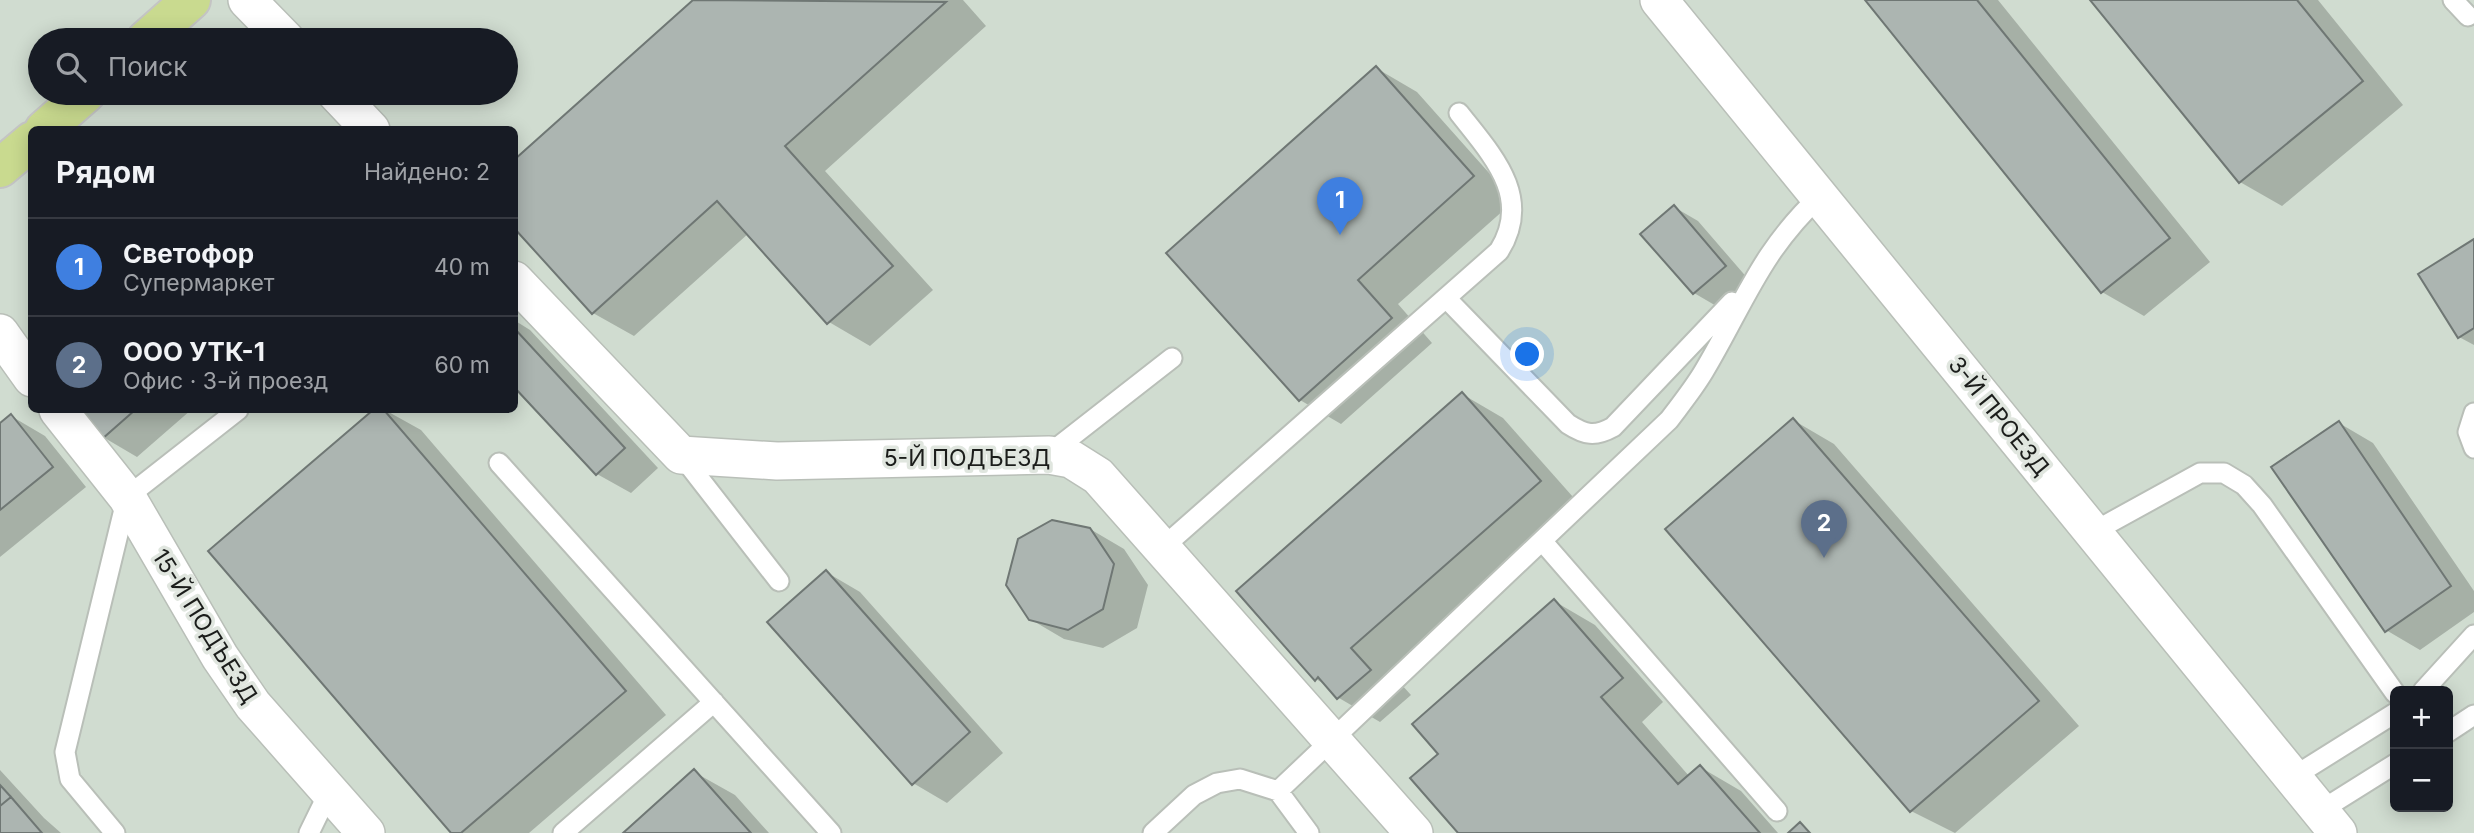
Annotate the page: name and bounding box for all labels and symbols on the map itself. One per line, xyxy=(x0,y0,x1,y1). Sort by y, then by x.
pin: 1 xyxy=(1317,177,1363,235)
your location xyxy=(1510,337,1544,371)
street label: 3-Й ПРОЕЗД xyxy=(1943,351,2055,481)
street label: 5-Й ПОДЪЕЗД xyxy=(884,444,1050,472)
pin: 2 xyxy=(1801,500,1847,558)
street label: 15-Й ПОДЪЕЗД xyxy=(146,544,264,708)

